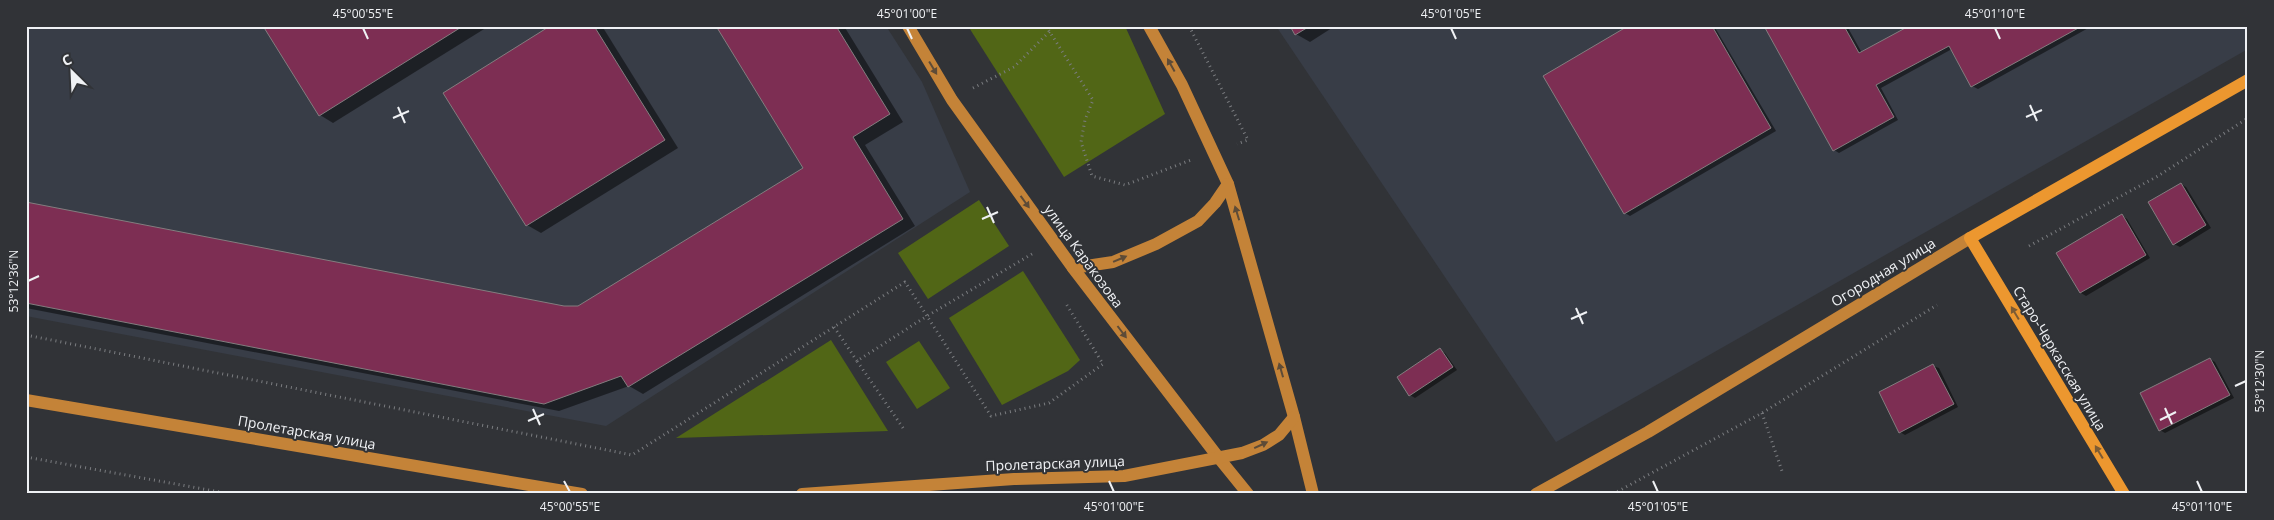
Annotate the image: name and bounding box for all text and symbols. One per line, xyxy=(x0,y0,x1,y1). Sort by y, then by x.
text: 45°00'55"E xyxy=(333,5,393,22)
text: 45°01'00"E xyxy=(877,5,937,22)
text: 45°01'05"E xyxy=(1421,5,1481,22)
text: 45°01'10"E xyxy=(1965,5,2025,22)
north arrow xyxy=(48,48,98,98)
text: С xyxy=(59,49,75,70)
one-way arrow xyxy=(1167,58,1175,72)
one-way arrow xyxy=(929,61,938,74)
one-way arrow xyxy=(1020,195,1030,209)
street label: улица Каракозова xyxy=(1040,200,1128,312)
one-way arrow xyxy=(1232,205,1240,220)
street label: Огородная улица xyxy=(1827,233,1939,311)
text: 53°12'36"N xyxy=(5,250,22,312)
one-way arrow xyxy=(1113,254,1128,262)
street label: Старо-Черкасская улица xyxy=(2009,282,2111,434)
one-way arrow xyxy=(2010,306,2020,319)
one-way arrow xyxy=(1117,325,1127,339)
text: 53°12'30"N xyxy=(2251,350,2268,412)
one-way arrow xyxy=(1276,362,1284,377)
street label: Пролетарская улица xyxy=(237,411,377,453)
one-way arrow xyxy=(1254,441,1268,449)
one-way arrow xyxy=(2094,445,2103,458)
street label: Пролетарская улица xyxy=(985,451,1125,475)
text: 45°00'55"E xyxy=(540,498,600,515)
text: 45°01'00"E xyxy=(1084,498,1144,515)
text: 45°01'05"E xyxy=(1628,498,1688,515)
text: 45°01'10"E xyxy=(2172,498,2232,515)

